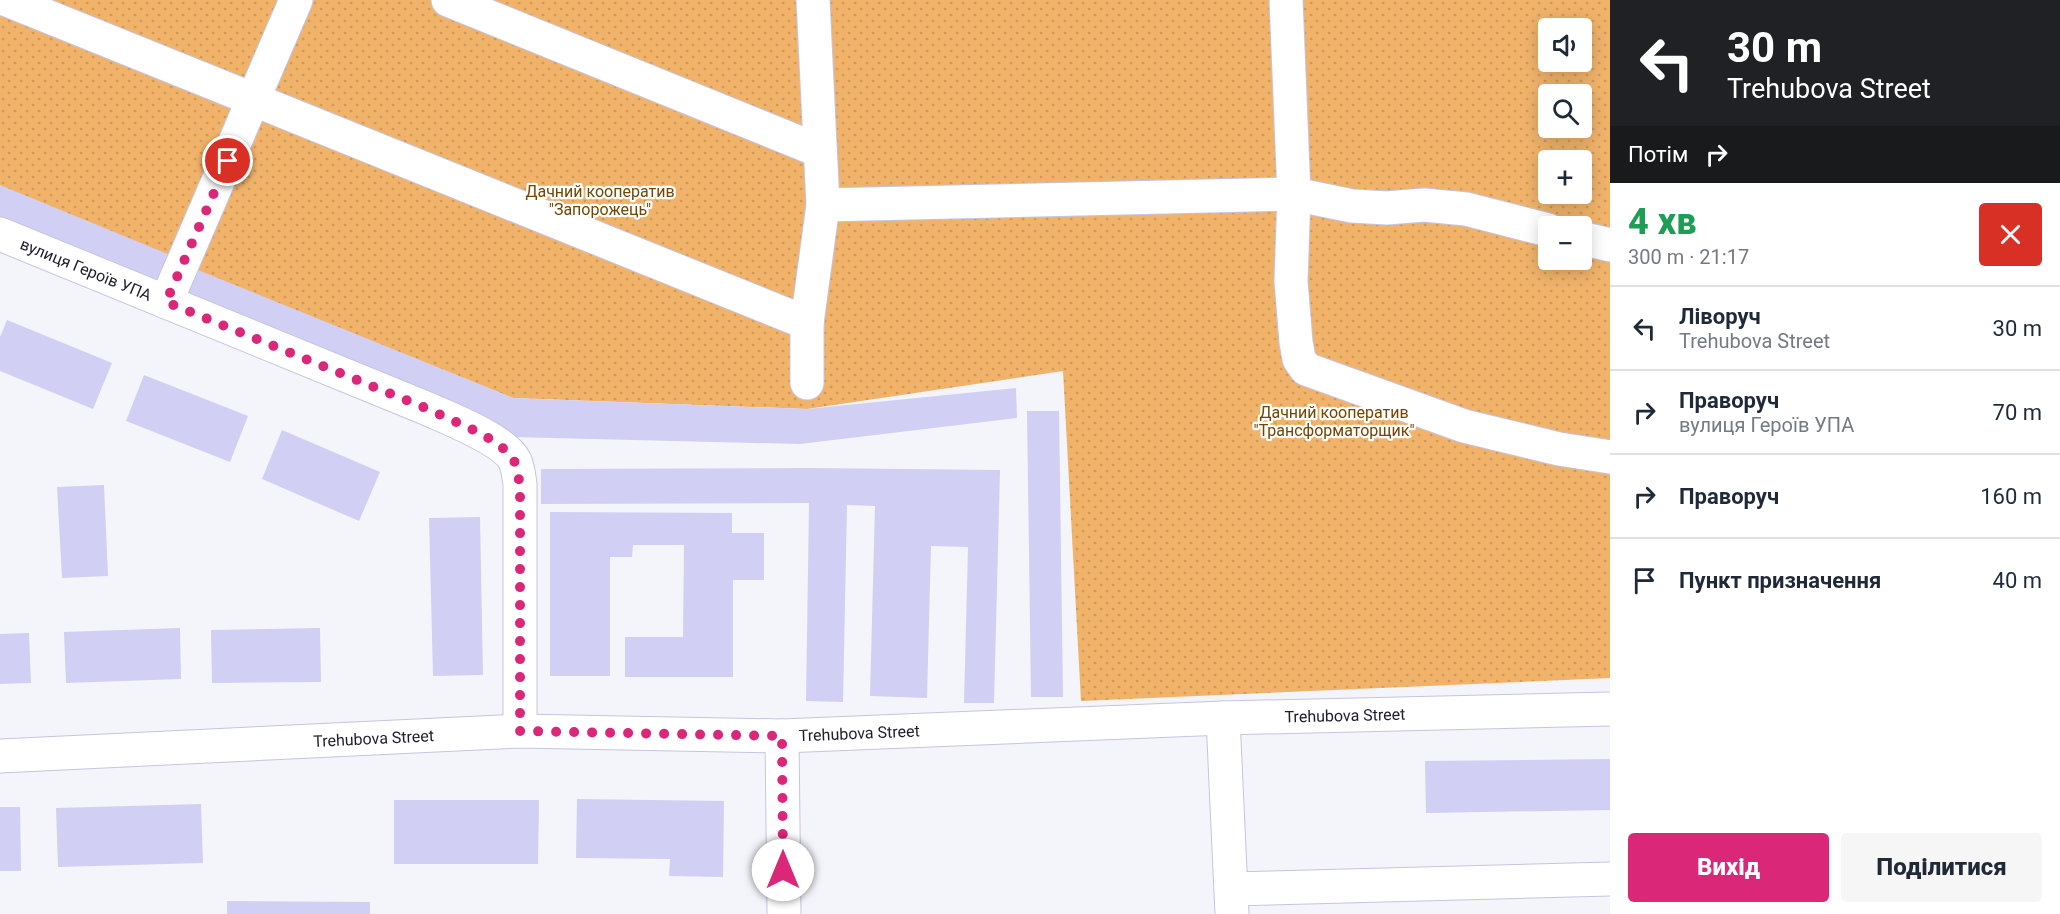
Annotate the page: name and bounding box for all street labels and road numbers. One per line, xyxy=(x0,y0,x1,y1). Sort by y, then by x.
street label: вулиця Героїв УПА xyxy=(17,234,155,305)
street label: Trehubova Street xyxy=(1284,705,1406,727)
street label: Trehubova Street xyxy=(799,721,920,745)
street label: Trehubova Street xyxy=(313,726,434,751)

